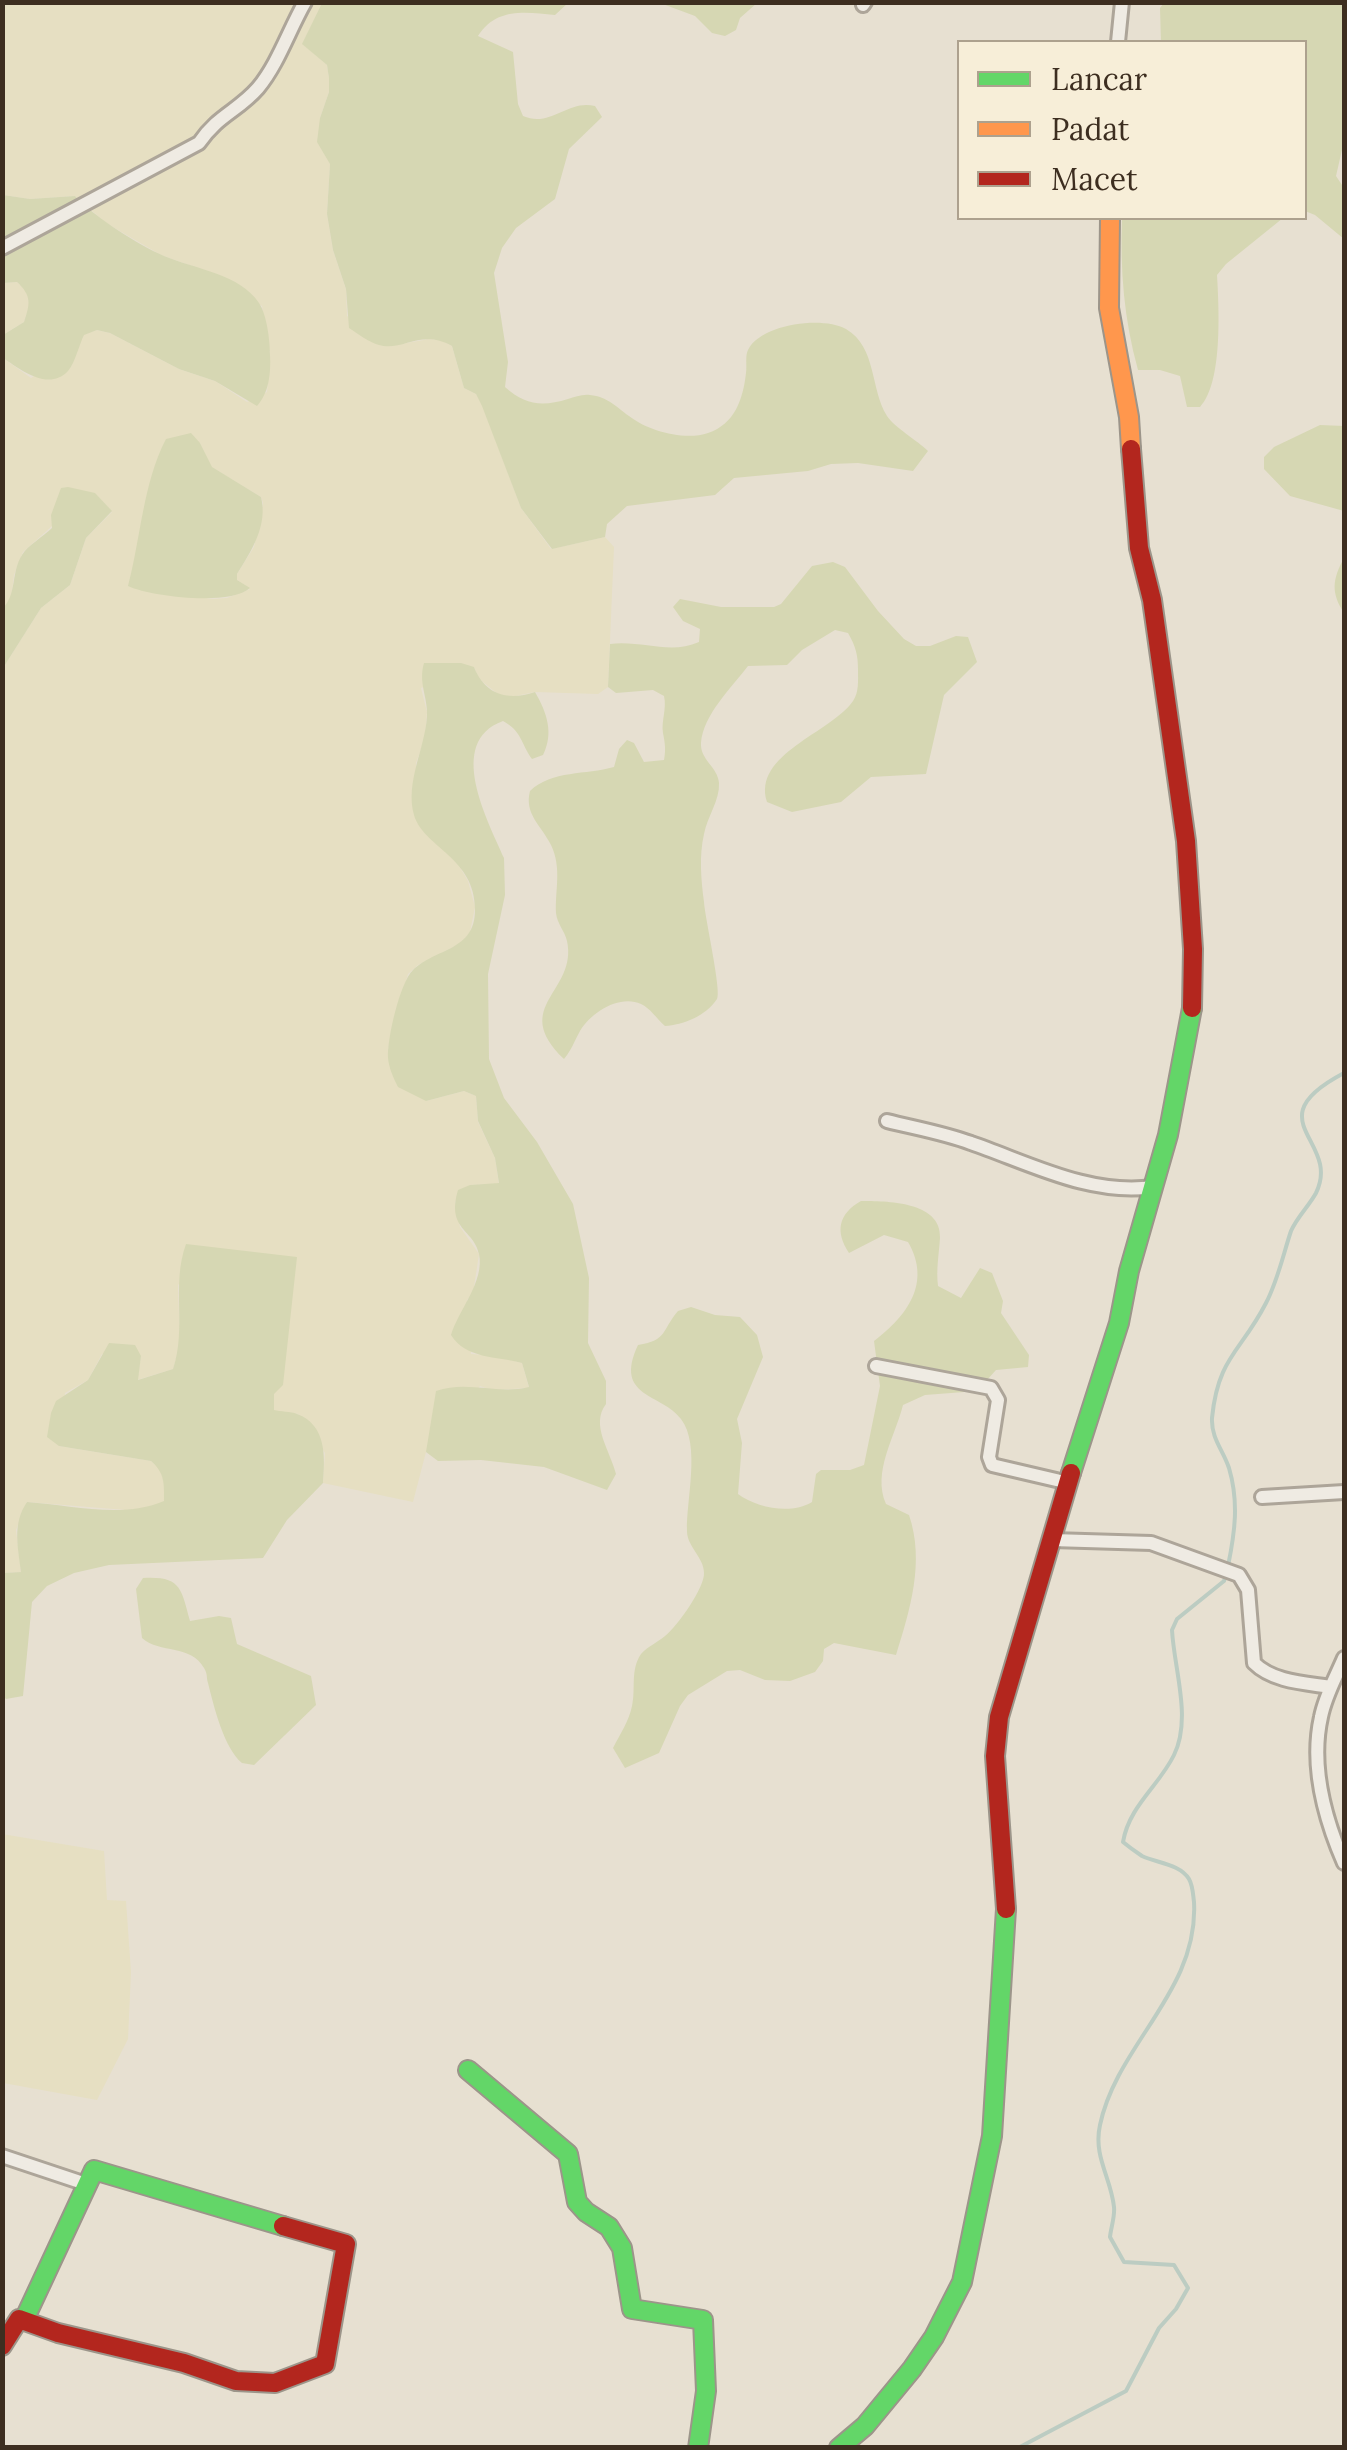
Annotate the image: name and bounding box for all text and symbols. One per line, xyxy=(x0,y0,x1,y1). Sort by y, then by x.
legend xyxy=(957,40,1307,220)
text: Lancar xyxy=(1051,60,1147,98)
text: Padat xyxy=(1051,110,1129,148)
text: Macet xyxy=(1051,160,1138,198)

